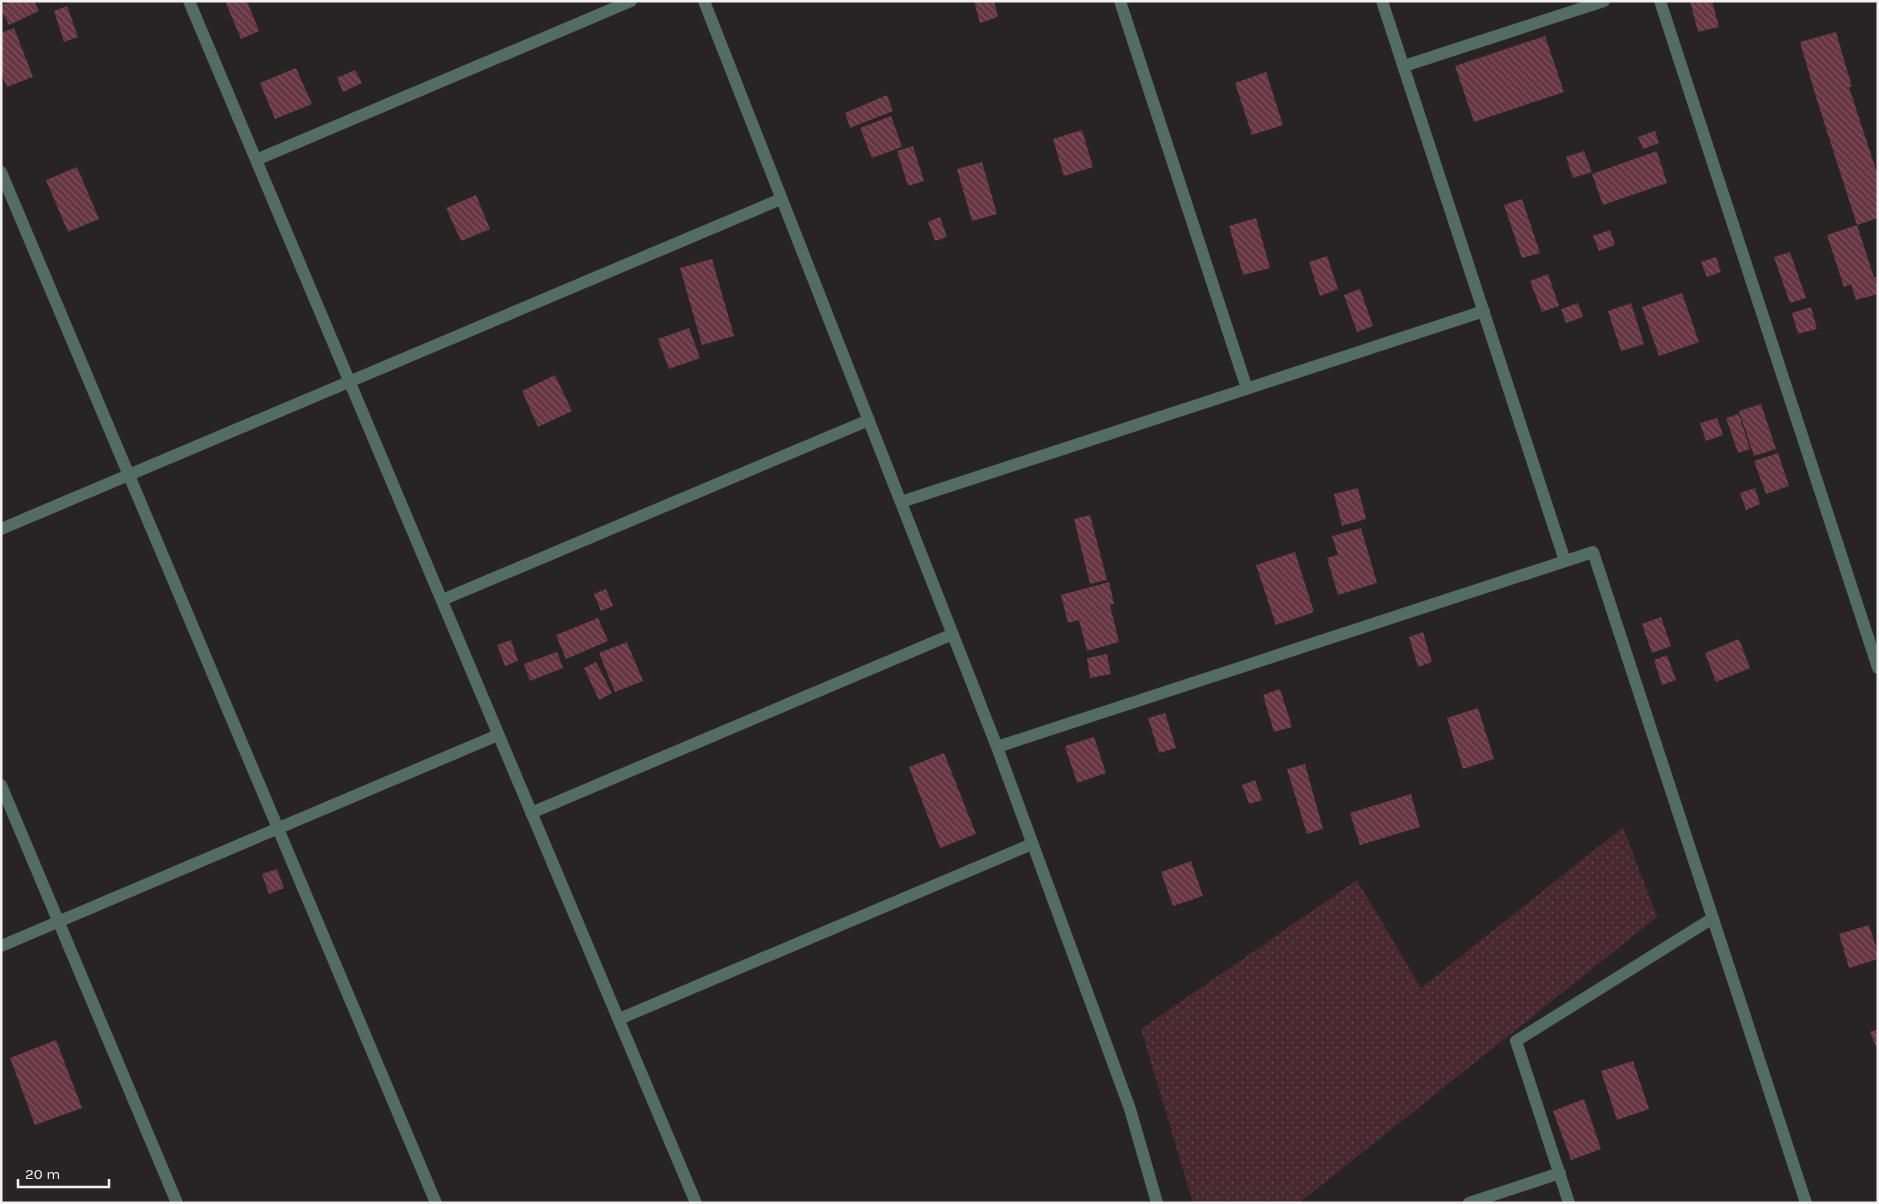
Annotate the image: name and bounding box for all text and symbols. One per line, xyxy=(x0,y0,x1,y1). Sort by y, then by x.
scale bar xyxy=(18,1156,109,1188)
text: 20 m xyxy=(25,1165,60,1183)

